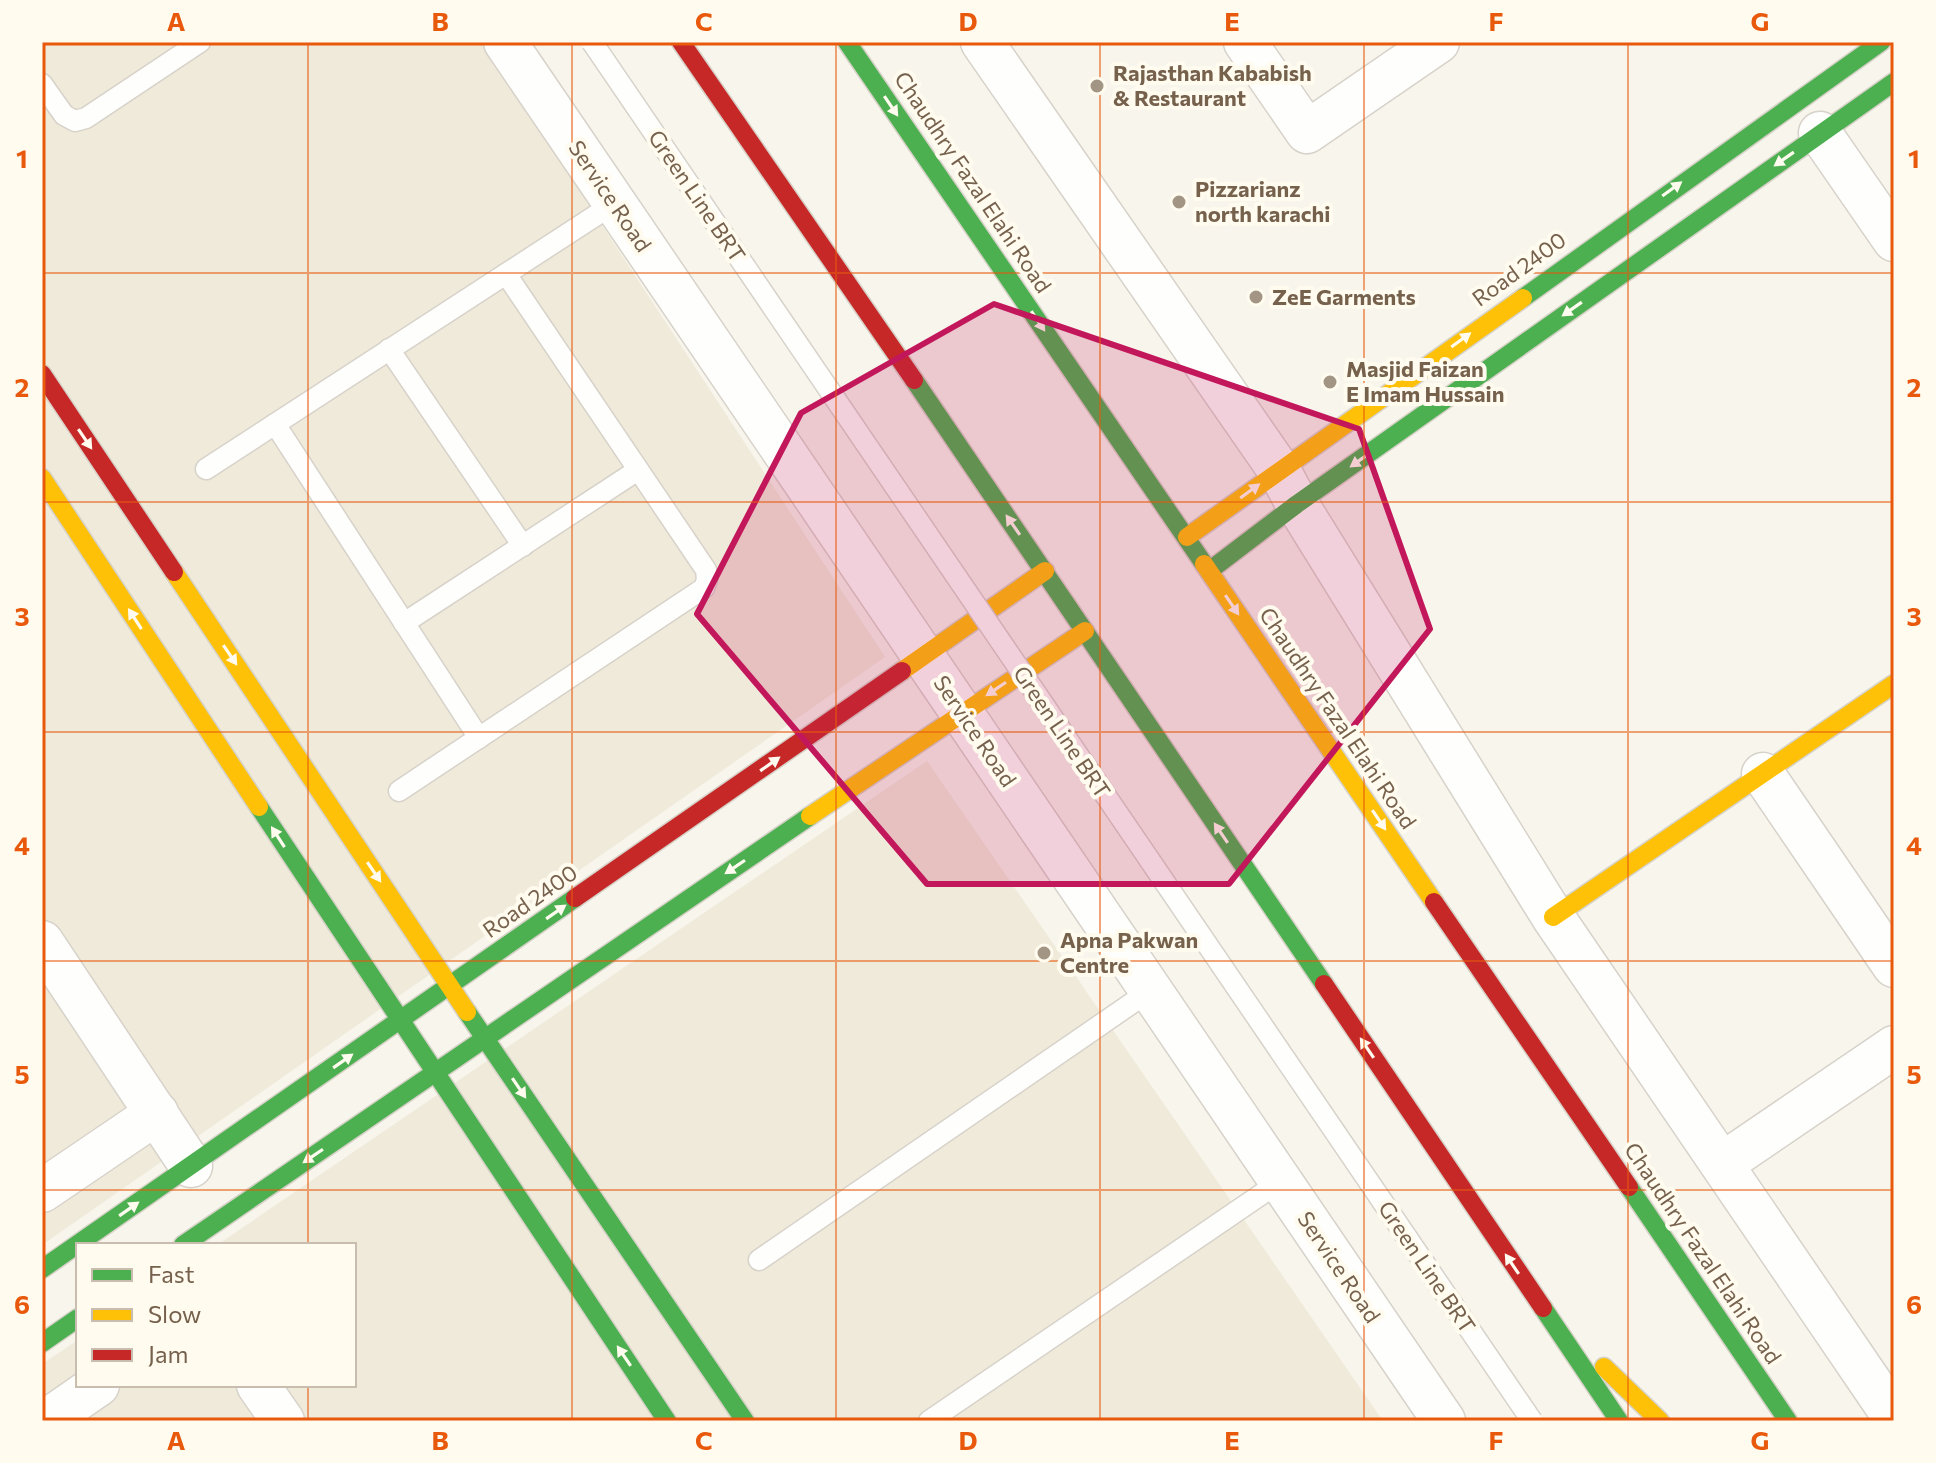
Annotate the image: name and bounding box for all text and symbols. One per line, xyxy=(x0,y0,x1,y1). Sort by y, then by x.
text: A xyxy=(167,5,186,36)
text: B xyxy=(431,5,449,36)
text: C xyxy=(695,5,713,36)
text: D xyxy=(958,5,978,36)
text: E xyxy=(1224,5,1240,36)
text: F xyxy=(1488,5,1504,36)
text: G xyxy=(1751,5,1769,36)
place label: Rajasthan Kababish & Restaurant xyxy=(1113,59,1312,111)
street label: Chaudhry Fazal Elahi Road xyxy=(889,66,1058,297)
marker: Rajasthan Kababish & Restaurant xyxy=(1088,77,1106,95)
one-way arrow xyxy=(884,96,899,117)
street label: Green Line BRT xyxy=(643,124,752,267)
street label: Service Road xyxy=(563,135,657,256)
text: 1 xyxy=(16,142,28,173)
text: 1 xyxy=(1908,142,1920,173)
one-way arrow xyxy=(1773,150,1794,166)
place label: Pizzarianz north karachi xyxy=(1195,175,1330,227)
one-way arrow xyxy=(1662,182,1683,197)
marker: Pizzarianz north karachi xyxy=(1170,193,1188,211)
street label: Road 2400 xyxy=(1467,226,1571,312)
place label: ZeE Garments xyxy=(1272,283,1416,310)
marker: ZeE Garments xyxy=(1247,288,1265,306)
one-way arrow xyxy=(1561,301,1583,317)
one-way arrow xyxy=(1030,310,1045,331)
one-way arrow xyxy=(1450,333,1471,348)
place label: Masjid Faizan E Imam Hussain xyxy=(1346,355,1504,407)
text: 2 xyxy=(15,371,29,402)
text: 2 xyxy=(1907,371,1921,402)
marker: Masjid Faizan E Imam Hussain xyxy=(1321,373,1339,391)
one-way arrow xyxy=(78,429,93,450)
one-way arrow xyxy=(1349,452,1371,468)
one-way arrow xyxy=(1239,484,1260,499)
one-way arrow xyxy=(1006,514,1021,535)
one-way arrow xyxy=(1225,594,1240,615)
text: 3 xyxy=(14,600,30,631)
text: 3 xyxy=(1906,600,1922,631)
street label: Chaudhry Fazal Elahi Road xyxy=(1254,602,1423,833)
one-way arrow xyxy=(128,609,143,630)
one-way arrow xyxy=(222,645,237,666)
street label: Green Line BRT xyxy=(1008,660,1117,803)
street label: Service Road xyxy=(928,670,1022,791)
one-way arrow xyxy=(986,681,1007,696)
one-way arrow xyxy=(759,757,780,772)
one-way arrow xyxy=(1371,809,1386,830)
one-way arrow xyxy=(1214,822,1229,843)
one-way arrow xyxy=(271,826,286,847)
text: 4 xyxy=(14,829,30,860)
text: 4 xyxy=(1906,829,1922,860)
street label: Road 2400 xyxy=(477,858,582,943)
one-way arrow xyxy=(725,859,746,874)
one-way arrow xyxy=(366,861,381,882)
one-way arrow xyxy=(546,905,567,920)
place label: Apna Pakwan Centre xyxy=(1060,926,1198,978)
marker: Apna Pakwan Centre xyxy=(1035,944,1053,962)
one-way arrow xyxy=(1360,1037,1375,1059)
one-way arrow xyxy=(332,1054,353,1069)
text: 5 xyxy=(14,1058,30,1089)
text: 5 xyxy=(1906,1058,1922,1089)
one-way arrow xyxy=(511,1077,526,1098)
street label: Chaudhry Fazal Elahi Road xyxy=(1619,1137,1788,1368)
one-way arrow xyxy=(302,1148,323,1163)
street label: Green Line BRT xyxy=(1373,1195,1482,1338)
one-way arrow xyxy=(119,1202,140,1217)
street label: Service Road xyxy=(1292,1206,1386,1327)
legend xyxy=(76,1243,356,1387)
one-way arrow xyxy=(1505,1253,1520,1274)
text: Fast xyxy=(148,1259,195,1288)
text: 6 xyxy=(14,1288,30,1319)
text: 6 xyxy=(1906,1288,1922,1319)
text: Slow xyxy=(148,1299,201,1328)
text: Jam xyxy=(148,1339,188,1368)
one-way arrow xyxy=(616,1346,631,1367)
text: A xyxy=(167,1424,186,1455)
text: B xyxy=(431,1424,449,1455)
text: C xyxy=(695,1424,713,1455)
text: D xyxy=(958,1424,978,1455)
text: E xyxy=(1224,1424,1240,1455)
text: F xyxy=(1488,1424,1504,1455)
text: G xyxy=(1751,1424,1769,1455)

